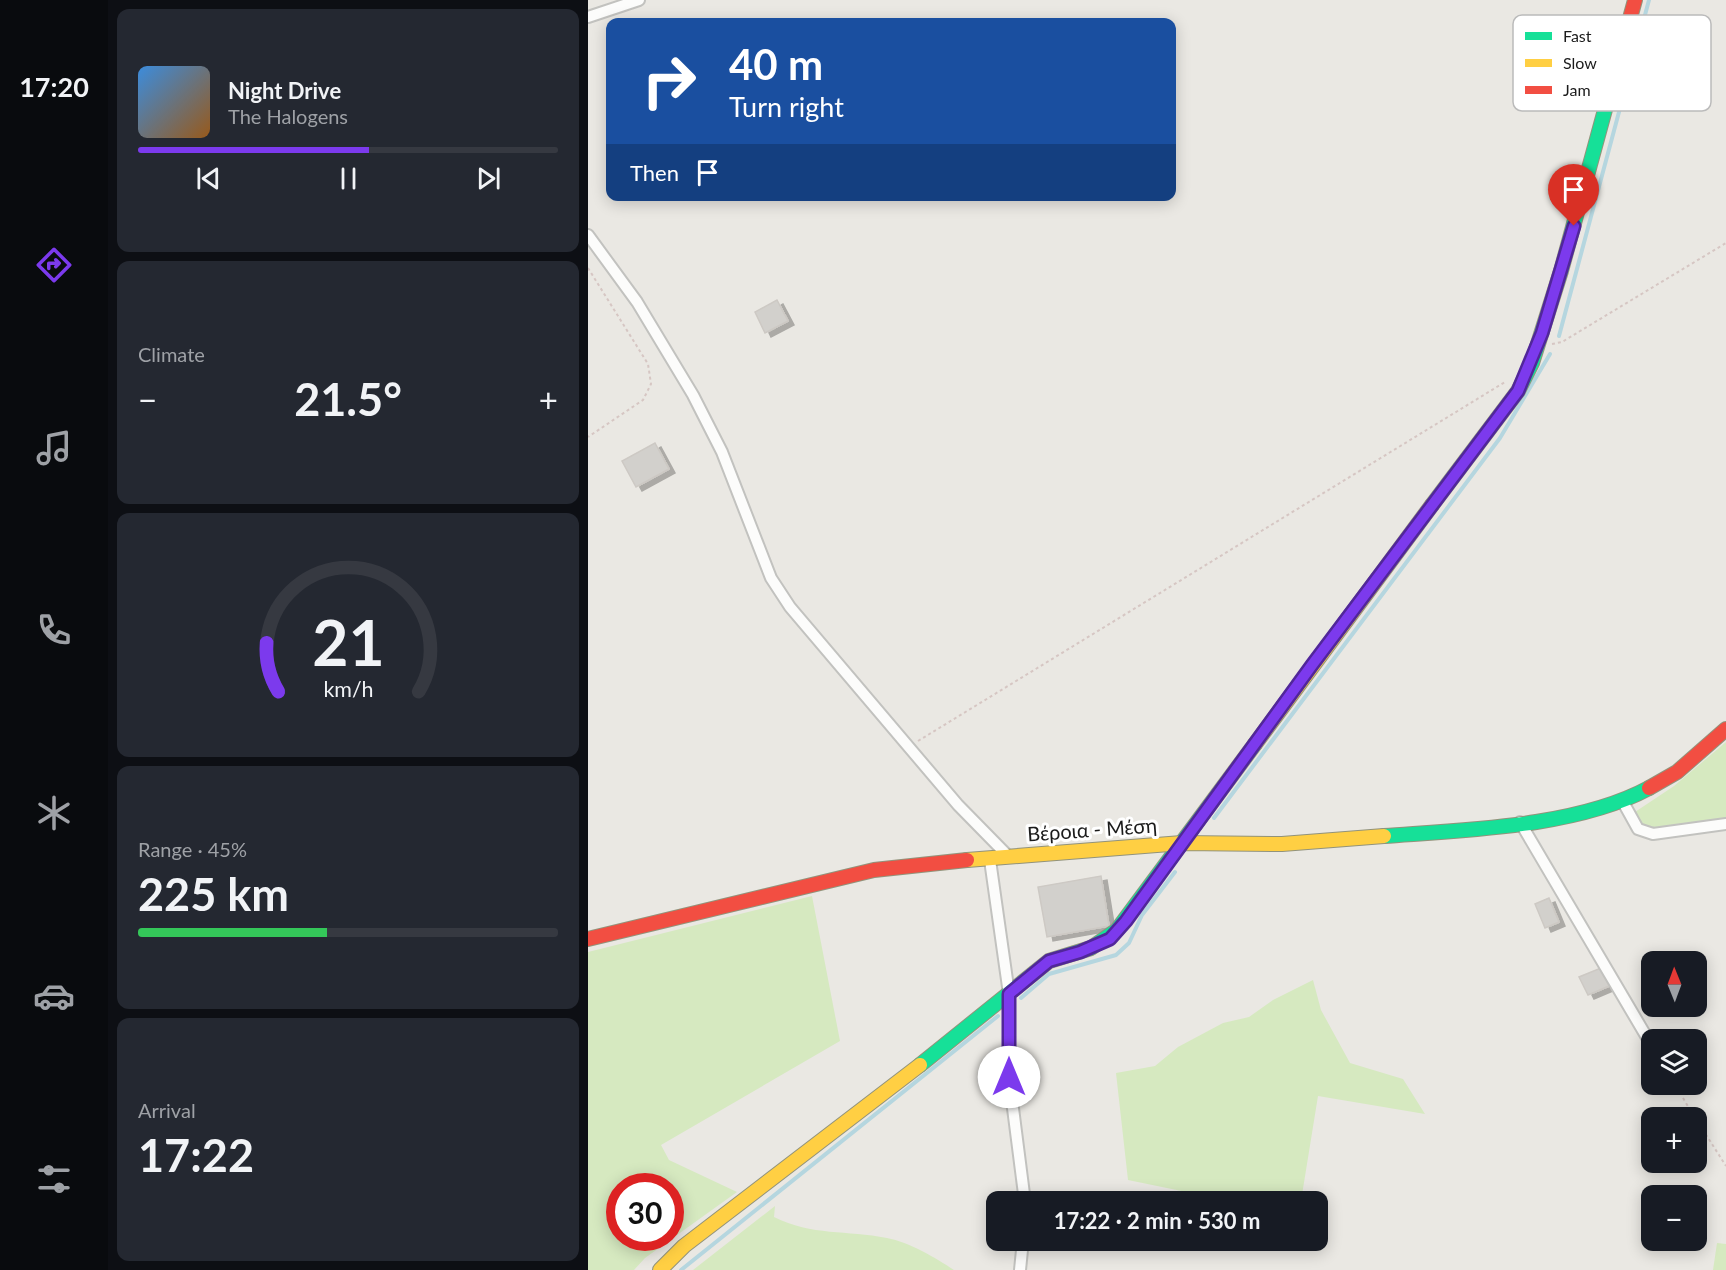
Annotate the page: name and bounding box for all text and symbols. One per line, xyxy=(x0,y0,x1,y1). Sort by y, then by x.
legend xyxy=(1513,15,1711,111)
text: Fast xyxy=(1563,26,1592,45)
text: 40 m xyxy=(729,39,823,89)
icon: right xyxy=(630,42,708,120)
text: Slow xyxy=(1563,53,1597,72)
text: 17:20 xyxy=(19,70,89,103)
text: Night Drive xyxy=(228,77,341,104)
text: Jam xyxy=(1563,80,1591,99)
text: Turn right xyxy=(729,90,844,123)
text: The Halogens xyxy=(228,104,348,128)
icon: arrive xyxy=(691,156,724,189)
text: Then xyxy=(630,159,679,186)
icon: previous xyxy=(192,162,225,195)
icon: pause xyxy=(332,162,365,195)
icon: next xyxy=(472,162,505,195)
pin xyxy=(1548,164,1599,226)
icon: arrive xyxy=(1557,173,1590,206)
icon: directions xyxy=(33,244,75,286)
text: Climate xyxy=(138,342,205,366)
text: 21.5° xyxy=(294,372,402,426)
text: − xyxy=(138,379,157,419)
text: + xyxy=(539,379,558,419)
icon: music xyxy=(33,427,75,469)
text: 21 xyxy=(312,604,384,679)
icon: phone xyxy=(33,609,75,651)
text: km/h xyxy=(323,676,373,702)
icon: climate xyxy=(33,792,75,834)
street label: Βέροια - Μέση xyxy=(1026,812,1158,846)
text: Range · 45% xyxy=(138,837,247,861)
text: 225 km xyxy=(138,867,289,921)
north arrow xyxy=(1641,951,1707,1017)
map controls xyxy=(1641,951,1707,1251)
icon: car xyxy=(33,975,75,1017)
button: layers xyxy=(1641,1029,1707,1095)
position arrow xyxy=(977,1045,1041,1109)
text: Arrival xyxy=(138,1098,196,1122)
button: + xyxy=(1641,1107,1707,1173)
text: 17:22 xyxy=(138,1128,254,1182)
icon: filters xyxy=(33,1158,75,1200)
speed limit sign: 30 xyxy=(606,1173,684,1251)
button: − xyxy=(1641,1185,1707,1251)
text: 17:22 · 2 min · 530 m xyxy=(1054,1207,1260,1234)

